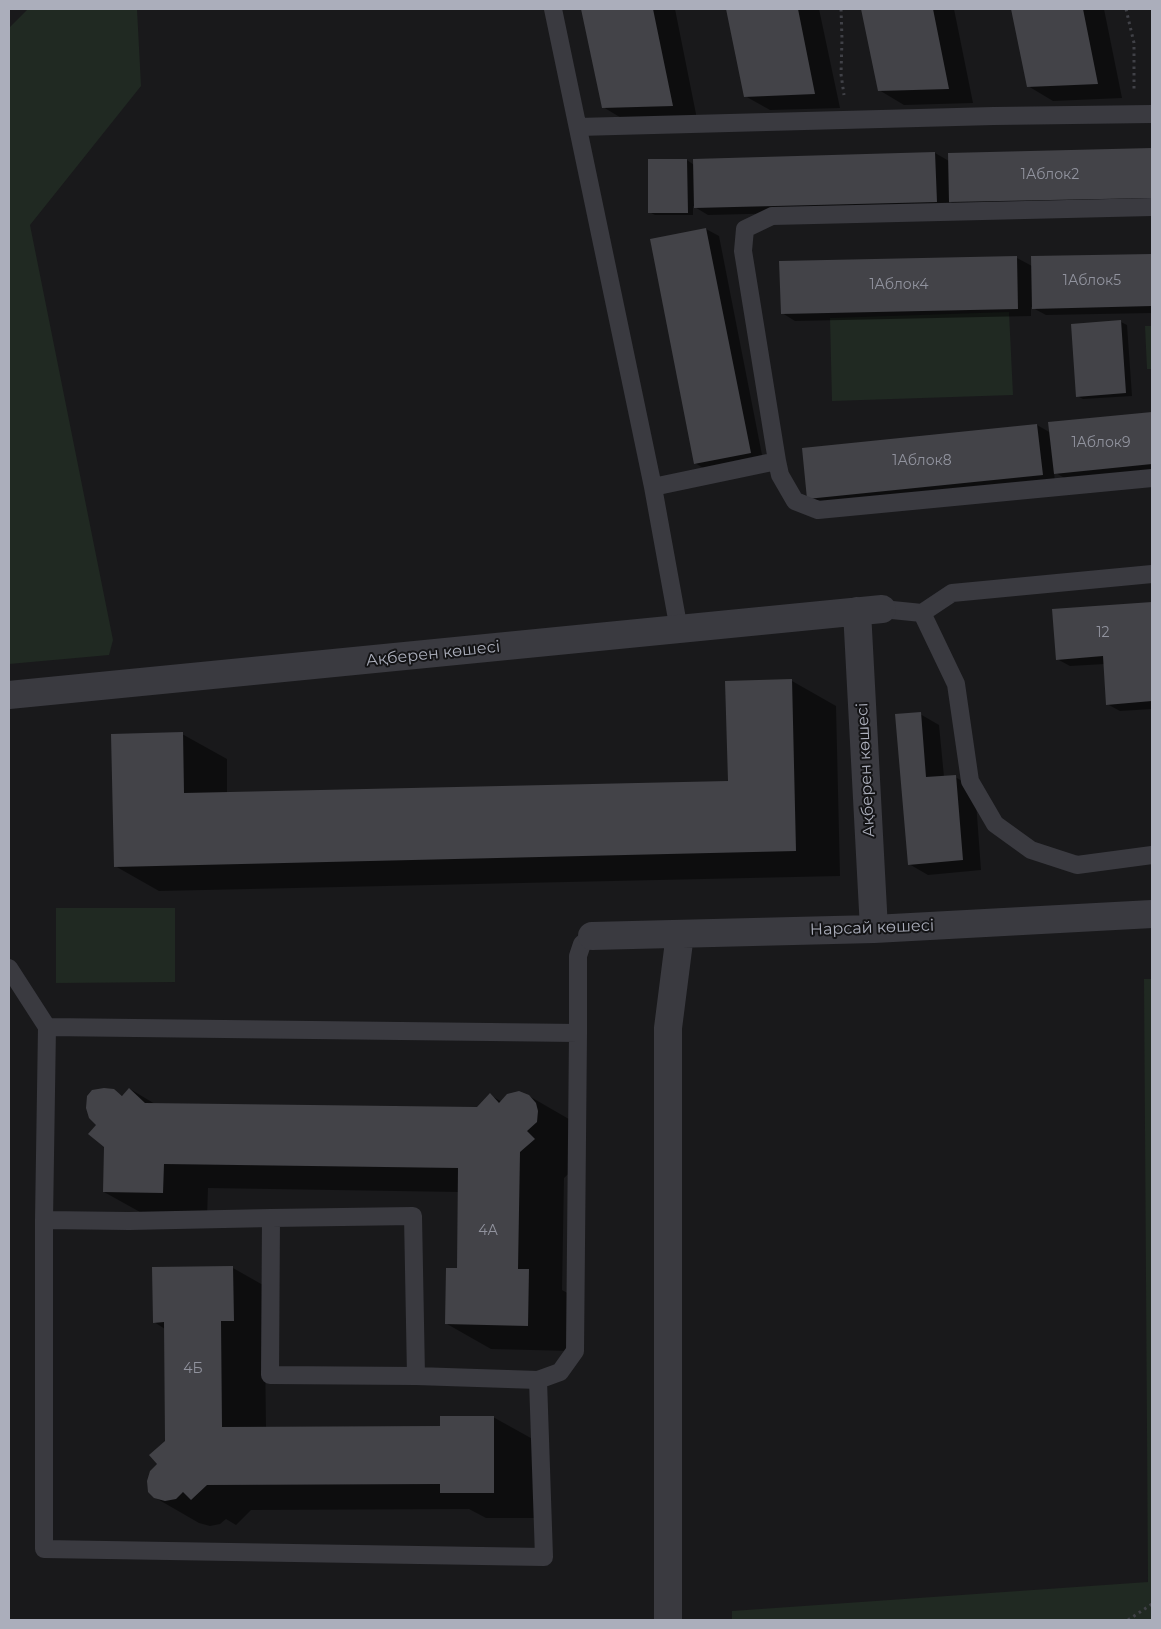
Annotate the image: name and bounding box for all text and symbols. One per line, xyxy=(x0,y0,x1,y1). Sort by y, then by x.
house number: 1Аблок2 xyxy=(1021,167,1079,183)
house number: 1Аблок5 xyxy=(1063,273,1121,289)
house number: 1Аблок4 xyxy=(869,277,929,293)
house number: 1Аблок9 xyxy=(1072,435,1130,451)
house number: 1Аблок8 xyxy=(892,453,952,469)
house number: 12 xyxy=(1096,625,1110,641)
street label: Ақберен көшесі xyxy=(365,637,501,671)
street label: Ақберен көшесі xyxy=(853,702,879,838)
street label: Нарсай көшесі xyxy=(810,916,934,940)
house number: 4А xyxy=(478,1223,498,1239)
house number: 4Б xyxy=(183,1361,203,1377)

